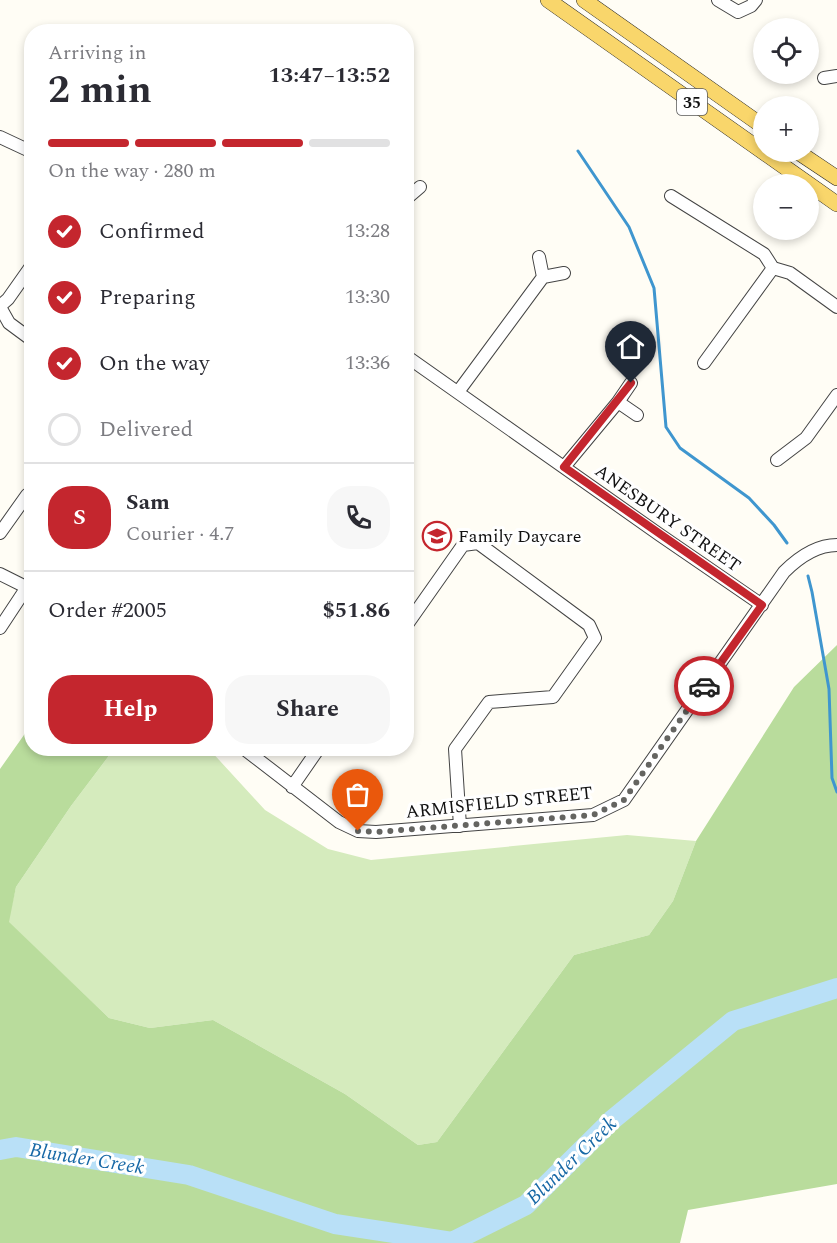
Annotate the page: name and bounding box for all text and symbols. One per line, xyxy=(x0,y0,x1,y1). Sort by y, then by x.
map controls xyxy=(753,18,819,240)
button: locate xyxy=(753,18,819,84)
text: Arriving in xyxy=(48,38,146,68)
text: 13:47–13:52 xyxy=(268,59,390,92)
text: 2 min xyxy=(48,61,152,120)
road number: 35 xyxy=(677,89,707,115)
button: + xyxy=(753,96,819,162)
text: On the way · 280 m xyxy=(48,156,216,186)
button: − xyxy=(753,174,819,240)
icon: check xyxy=(48,215,81,248)
text: Confirmed xyxy=(99,215,205,248)
text: 13:28 xyxy=(345,216,390,246)
icon: check xyxy=(48,281,81,314)
text: Preparing xyxy=(99,281,196,314)
text: 13:30 xyxy=(345,282,390,312)
pin xyxy=(605,321,656,383)
icon: home xyxy=(614,330,647,363)
icon: check xyxy=(48,347,81,380)
text: On the way xyxy=(99,347,210,380)
text: 13:36 xyxy=(345,348,390,378)
text: Delivered xyxy=(99,413,193,446)
street label: ANESBURY STREET xyxy=(589,458,746,579)
text: Sam xyxy=(126,486,170,519)
button: phone xyxy=(327,486,390,549)
text: S xyxy=(73,501,86,534)
text: Courier · 4.7 xyxy=(126,519,234,549)
school or university icon: Family Daycare xyxy=(421,520,453,552)
place label: Family Daycare xyxy=(458,523,582,550)
text: Order #2005 xyxy=(48,594,167,627)
text: $51.86 xyxy=(322,594,390,627)
courier xyxy=(674,656,734,716)
icon: car xyxy=(688,670,721,703)
button: Help xyxy=(48,675,213,744)
button: Share xyxy=(225,675,390,744)
pin xyxy=(332,769,383,831)
icon: bag xyxy=(341,778,374,811)
street label: ARMISFIELD STREET xyxy=(404,779,594,826)
water label: Blunder Creek xyxy=(519,1109,624,1212)
water label: Blunder Creek xyxy=(27,1135,147,1183)

